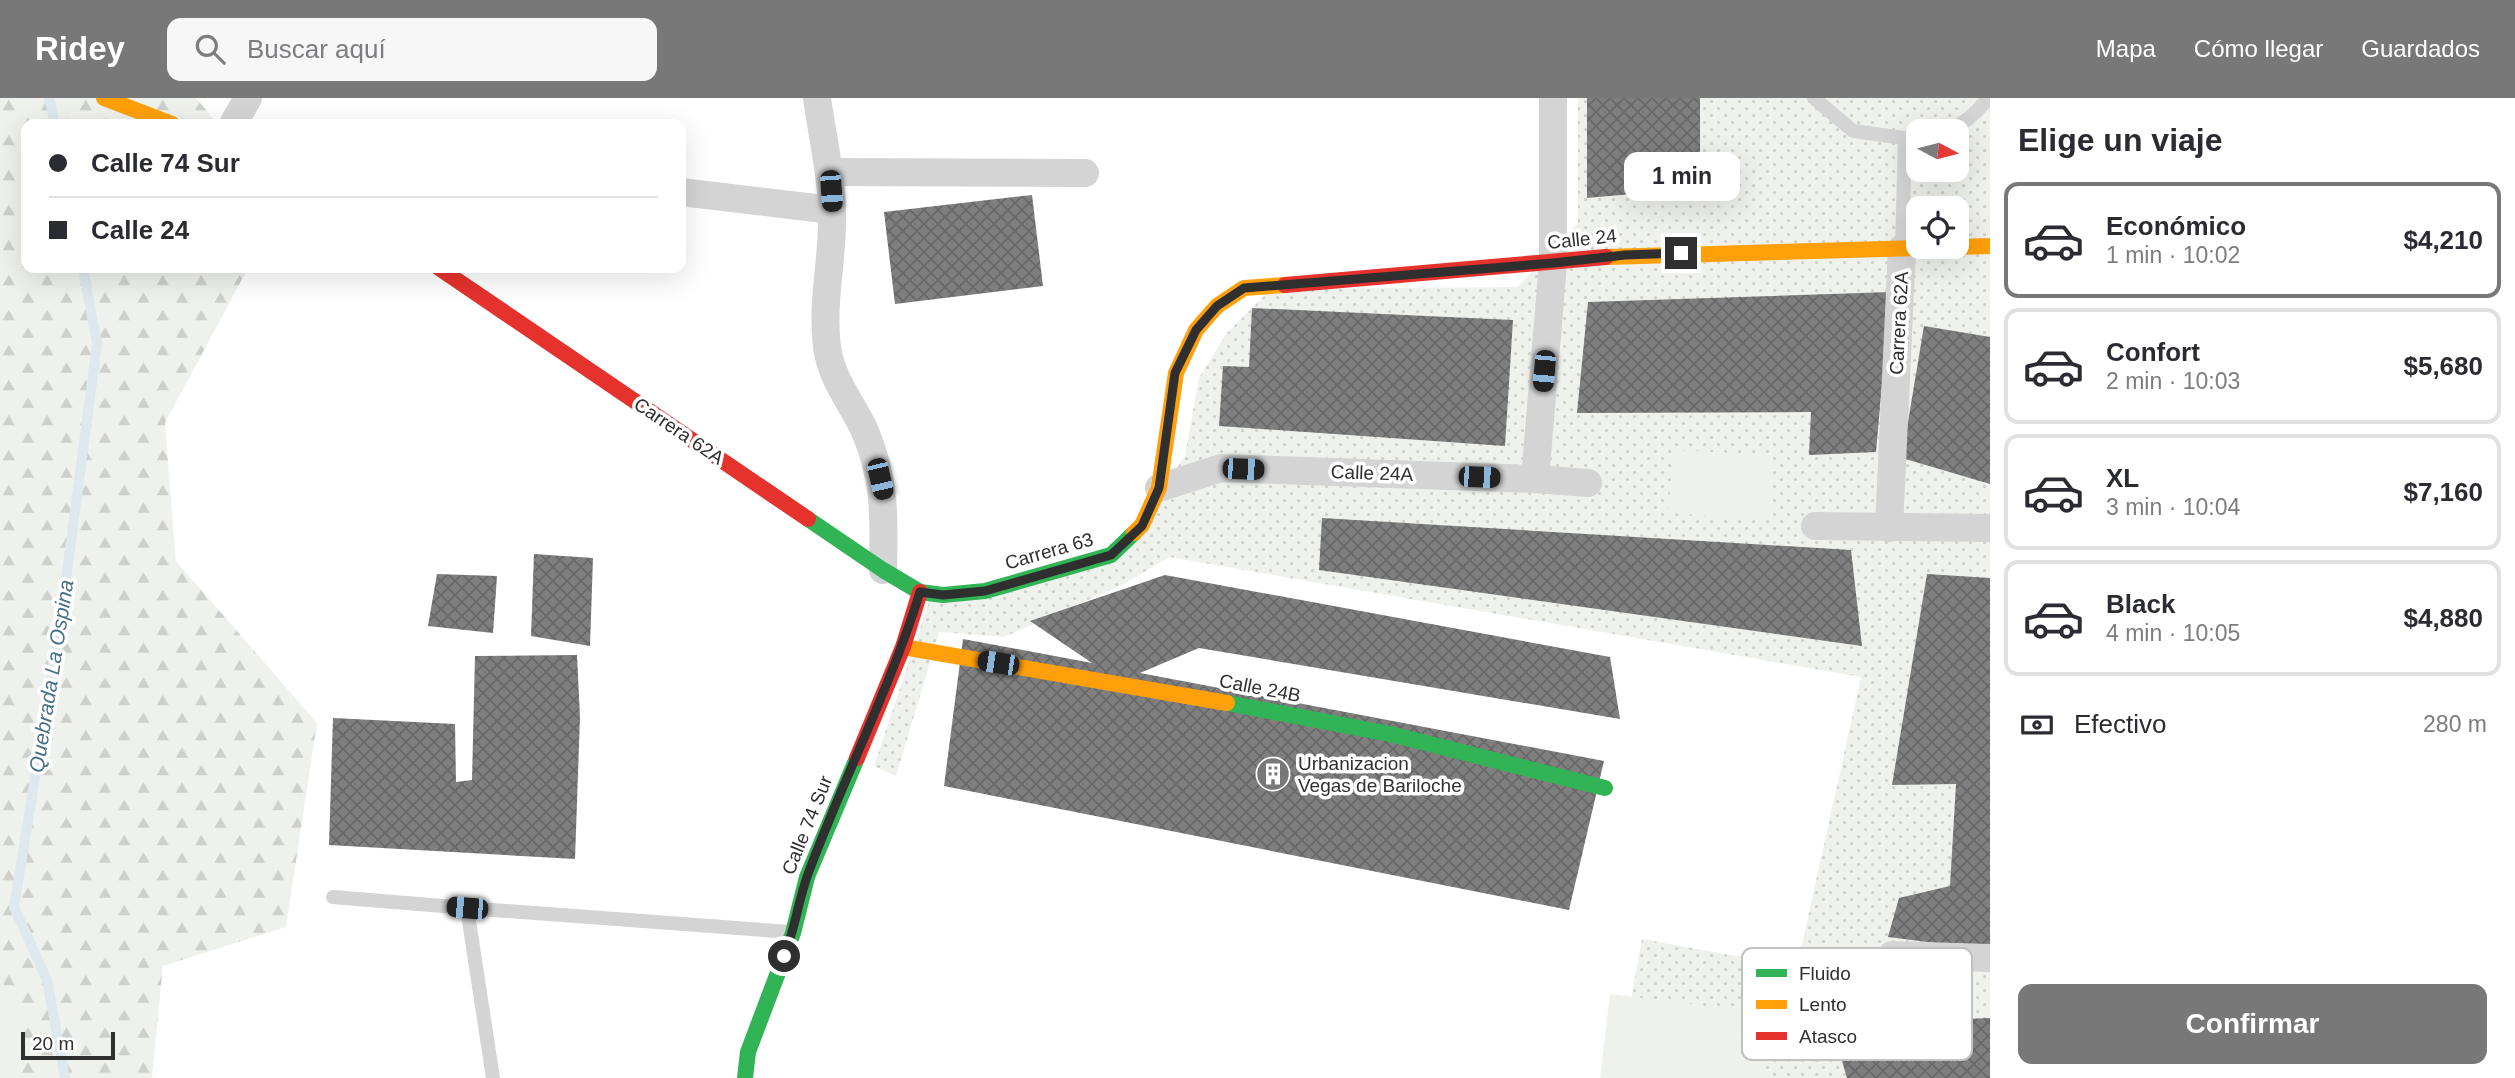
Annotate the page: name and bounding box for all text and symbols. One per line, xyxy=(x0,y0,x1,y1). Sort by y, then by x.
search box xyxy=(167,18,657,81)
text: Ridey xyxy=(35,30,125,67)
icon: search xyxy=(191,30,229,68)
text: Buscar aquí xyxy=(247,34,386,64)
text: Mapa xyxy=(2096,35,2156,62)
text: Cómo llegar xyxy=(2194,35,2323,62)
text: Guardados xyxy=(2361,35,2480,62)
north arrow xyxy=(1906,119,1969,182)
map controls xyxy=(1906,119,1969,259)
text: Elige un viaje xyxy=(2018,122,2223,158)
text: Calle 74 Sur xyxy=(91,148,240,178)
callout: 1 min xyxy=(1623,152,1739,200)
text: 1 min xyxy=(1652,163,1712,189)
car xyxy=(820,169,843,213)
button: locate xyxy=(1906,196,1969,259)
icon: car xyxy=(2022,209,2085,272)
text: Económico xyxy=(2106,211,2246,241)
text: Calle 24 xyxy=(91,215,189,245)
street label: Calle 24 xyxy=(1546,225,1618,253)
text: $4,210 xyxy=(2403,225,2483,255)
route end xyxy=(1665,237,1697,269)
text: 1 min · 10:02 xyxy=(2106,242,2240,268)
street label: Carrera 62A xyxy=(1886,270,1912,375)
icon: car xyxy=(2022,335,2085,398)
text: Confort xyxy=(2106,337,2200,367)
car xyxy=(1532,349,1557,393)
text: $5,680 xyxy=(2403,351,2483,381)
text: 2 min · 10:03 xyxy=(2106,368,2240,394)
street label: Carrera 62A xyxy=(630,393,728,469)
car xyxy=(866,456,895,502)
car xyxy=(1222,458,1265,480)
street label: Calle 24A xyxy=(1330,461,1414,485)
icon: car xyxy=(2022,461,2085,524)
text: XL xyxy=(2106,463,2139,493)
car xyxy=(1458,466,1501,488)
text: $7,160 xyxy=(2403,477,2483,507)
text: 3 min · 10:04 xyxy=(2106,494,2240,520)
street label: Carrera 63 xyxy=(1002,528,1096,574)
water label: Quebrada La Ospina xyxy=(24,578,78,774)
icon: car xyxy=(2022,587,2085,650)
text: Black xyxy=(2106,589,2175,619)
text: $4,880 xyxy=(2403,603,2483,633)
text: 4 min · 10:05 xyxy=(2106,620,2240,646)
car xyxy=(976,649,1021,677)
street label: Calle 24B xyxy=(1218,670,1302,706)
icon: cash xyxy=(2018,706,2056,744)
text: Efectivo xyxy=(2074,709,2167,739)
text: 280 m xyxy=(2423,711,2487,737)
place label: Urbanizacion Vegas de Bariloche xyxy=(1298,753,1462,796)
building icon: Urbanizacion Vegas de Bariloche xyxy=(1254,755,1292,793)
street label: Calle 74 Sur xyxy=(778,772,837,877)
car xyxy=(446,896,489,920)
route start xyxy=(768,940,800,972)
legend xyxy=(1742,948,1972,1060)
text: Fluido xyxy=(1799,963,1851,984)
button: Confirmar xyxy=(2018,984,2487,1064)
text: Lento xyxy=(1799,994,1847,1015)
text: Atasco xyxy=(1799,1026,1857,1047)
scale bar xyxy=(21,1029,116,1061)
text: 20 m xyxy=(32,1033,74,1054)

